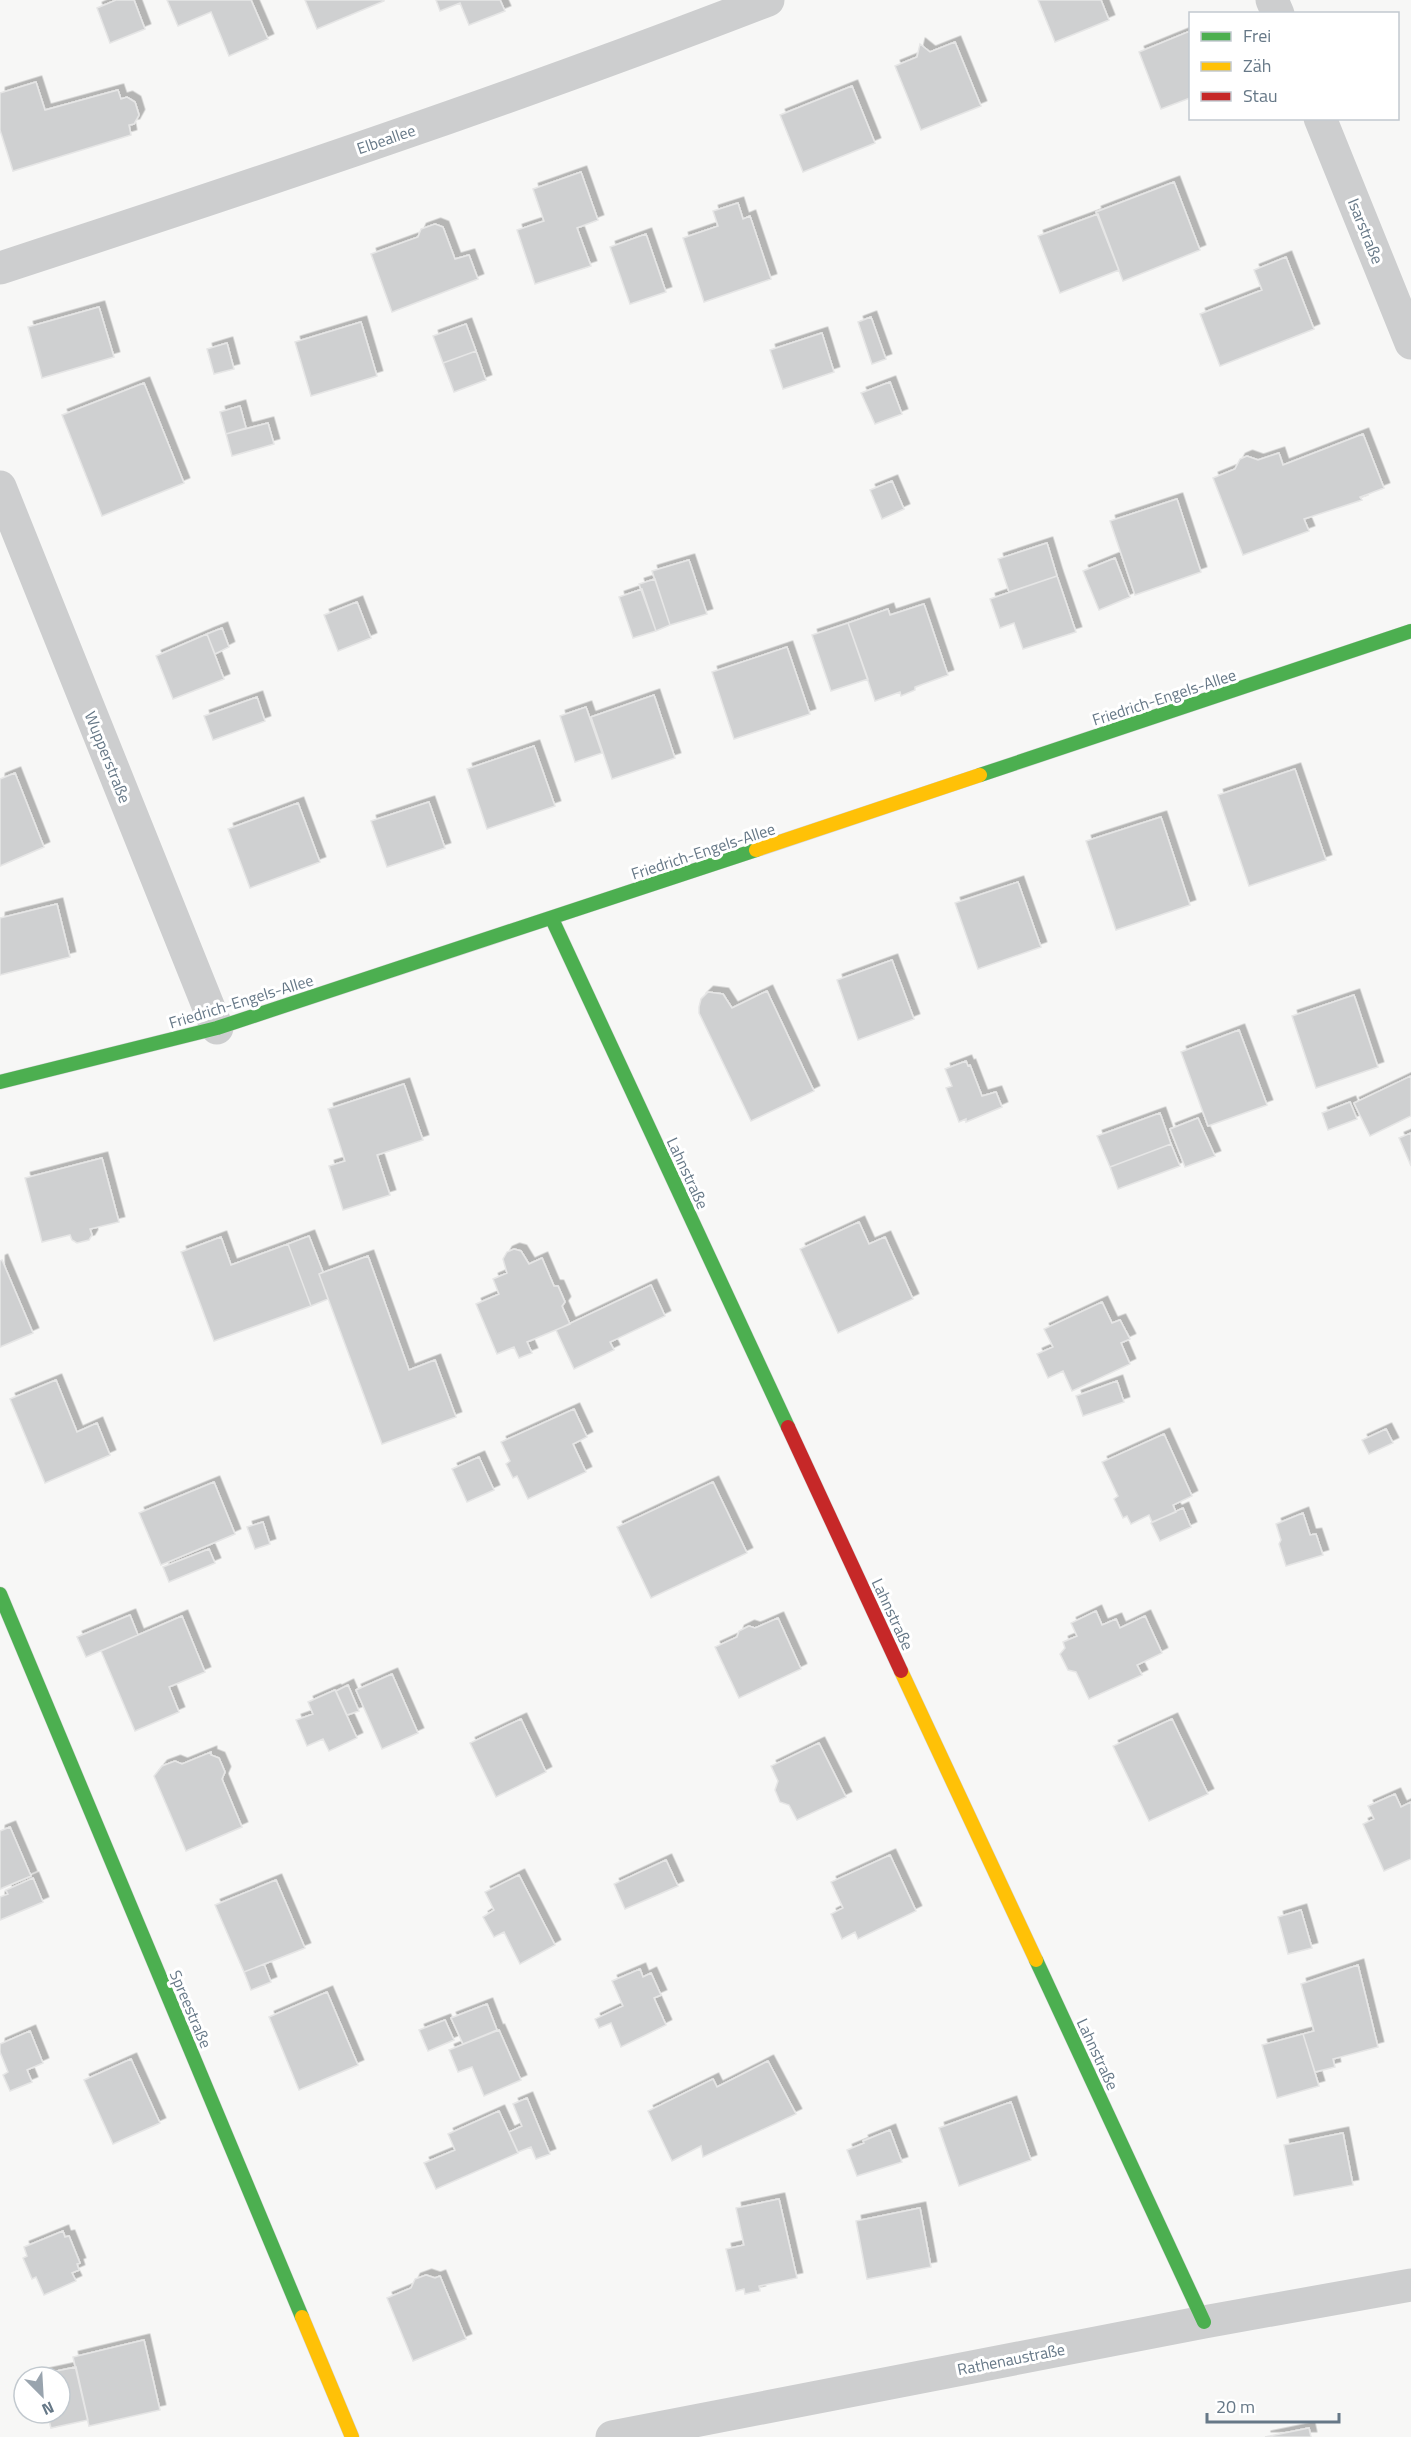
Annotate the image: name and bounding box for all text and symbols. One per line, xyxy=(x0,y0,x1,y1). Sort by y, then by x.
legend xyxy=(1189,12,1399,120)
text: Frei xyxy=(1243,22,1271,49)
text: Zäh xyxy=(1243,52,1271,79)
text: Stau xyxy=(1243,82,1278,109)
street label: Elbeallee xyxy=(353,118,419,160)
street label: Isarstraße xyxy=(1342,195,1390,267)
street label: Friedrich-Engels-Allee xyxy=(1089,662,1239,732)
street label: Wupperstraße xyxy=(79,708,137,806)
street label: Friedrich-Engels-Allee xyxy=(628,816,778,886)
street label: Friedrich-Engels-Allee xyxy=(166,968,316,1034)
street label: Lahnstraße xyxy=(661,1133,715,1213)
street label: Lahnstraße xyxy=(866,1574,920,1654)
street label: Spreestraße xyxy=(164,1966,218,2052)
street label: Lahnstraße xyxy=(1071,2014,1125,2094)
street label: Rathenaustraße xyxy=(955,2337,1067,2381)
north arrow xyxy=(12,2365,72,2425)
scale bar xyxy=(1207,2386,1339,2424)
text: 20 m xyxy=(1216,2393,1255,2420)
text: N xyxy=(38,2395,58,2422)

